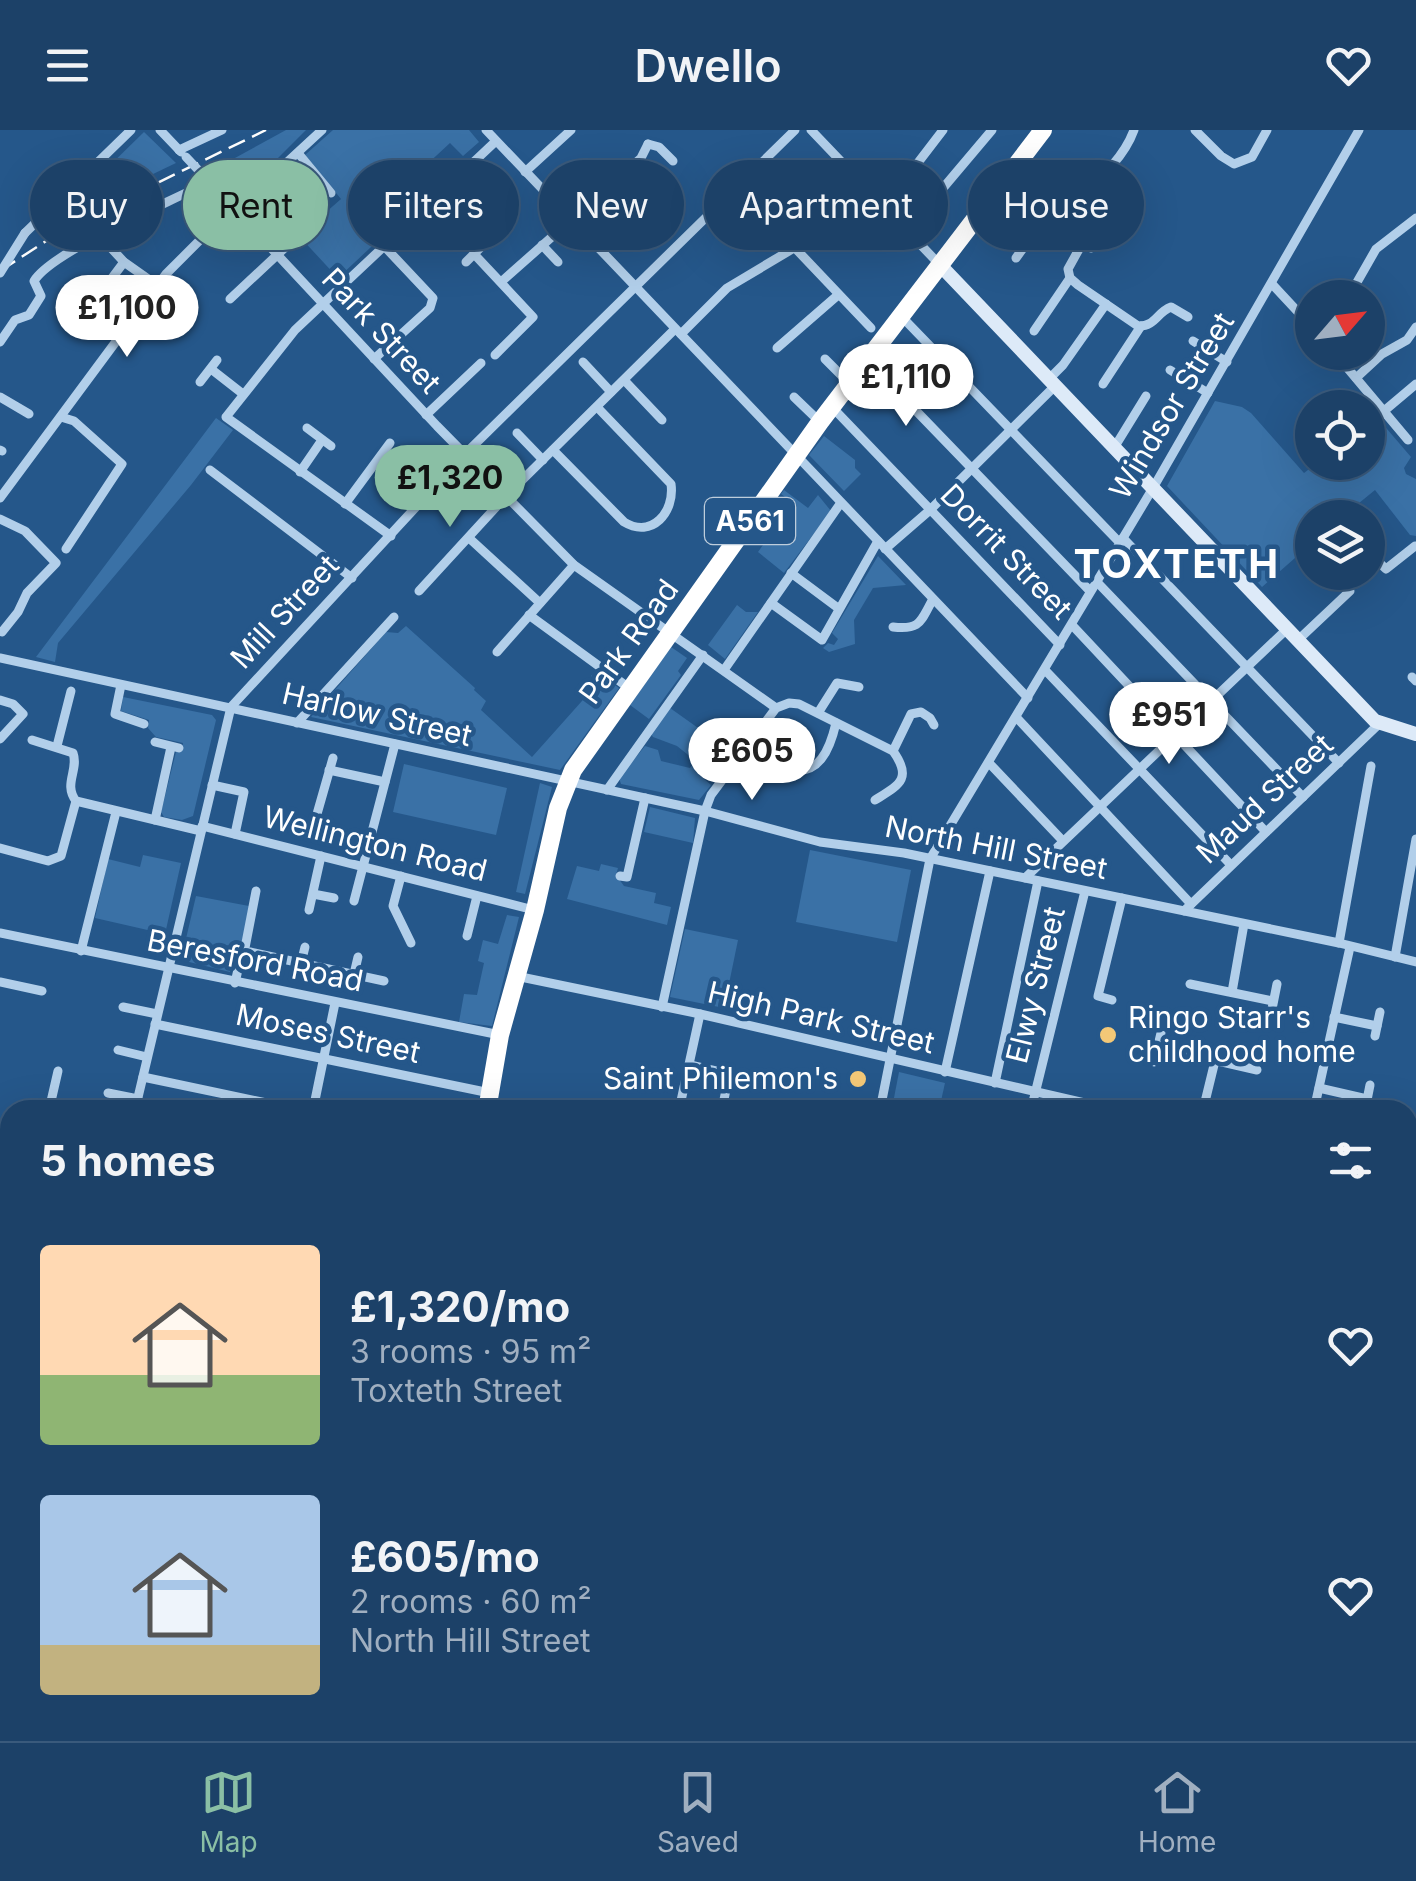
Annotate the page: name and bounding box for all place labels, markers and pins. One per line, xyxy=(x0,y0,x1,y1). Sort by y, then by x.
pin: £1,100 xyxy=(46,275,208,360)
pin: £1,110 xyxy=(825,344,987,429)
pin: £1,320 xyxy=(369,445,531,530)
pin: £951 xyxy=(1110,682,1228,767)
pin: £605 xyxy=(693,718,811,803)
place label: Ringo Starr's childhood home xyxy=(1128,999,1356,1069)
marker: Ringo Starr's childhood home xyxy=(1097,1024,1119,1046)
place label: Saint Philemon's xyxy=(603,1060,838,1096)
marker: Saint Philemon's xyxy=(847,1068,869,1090)

